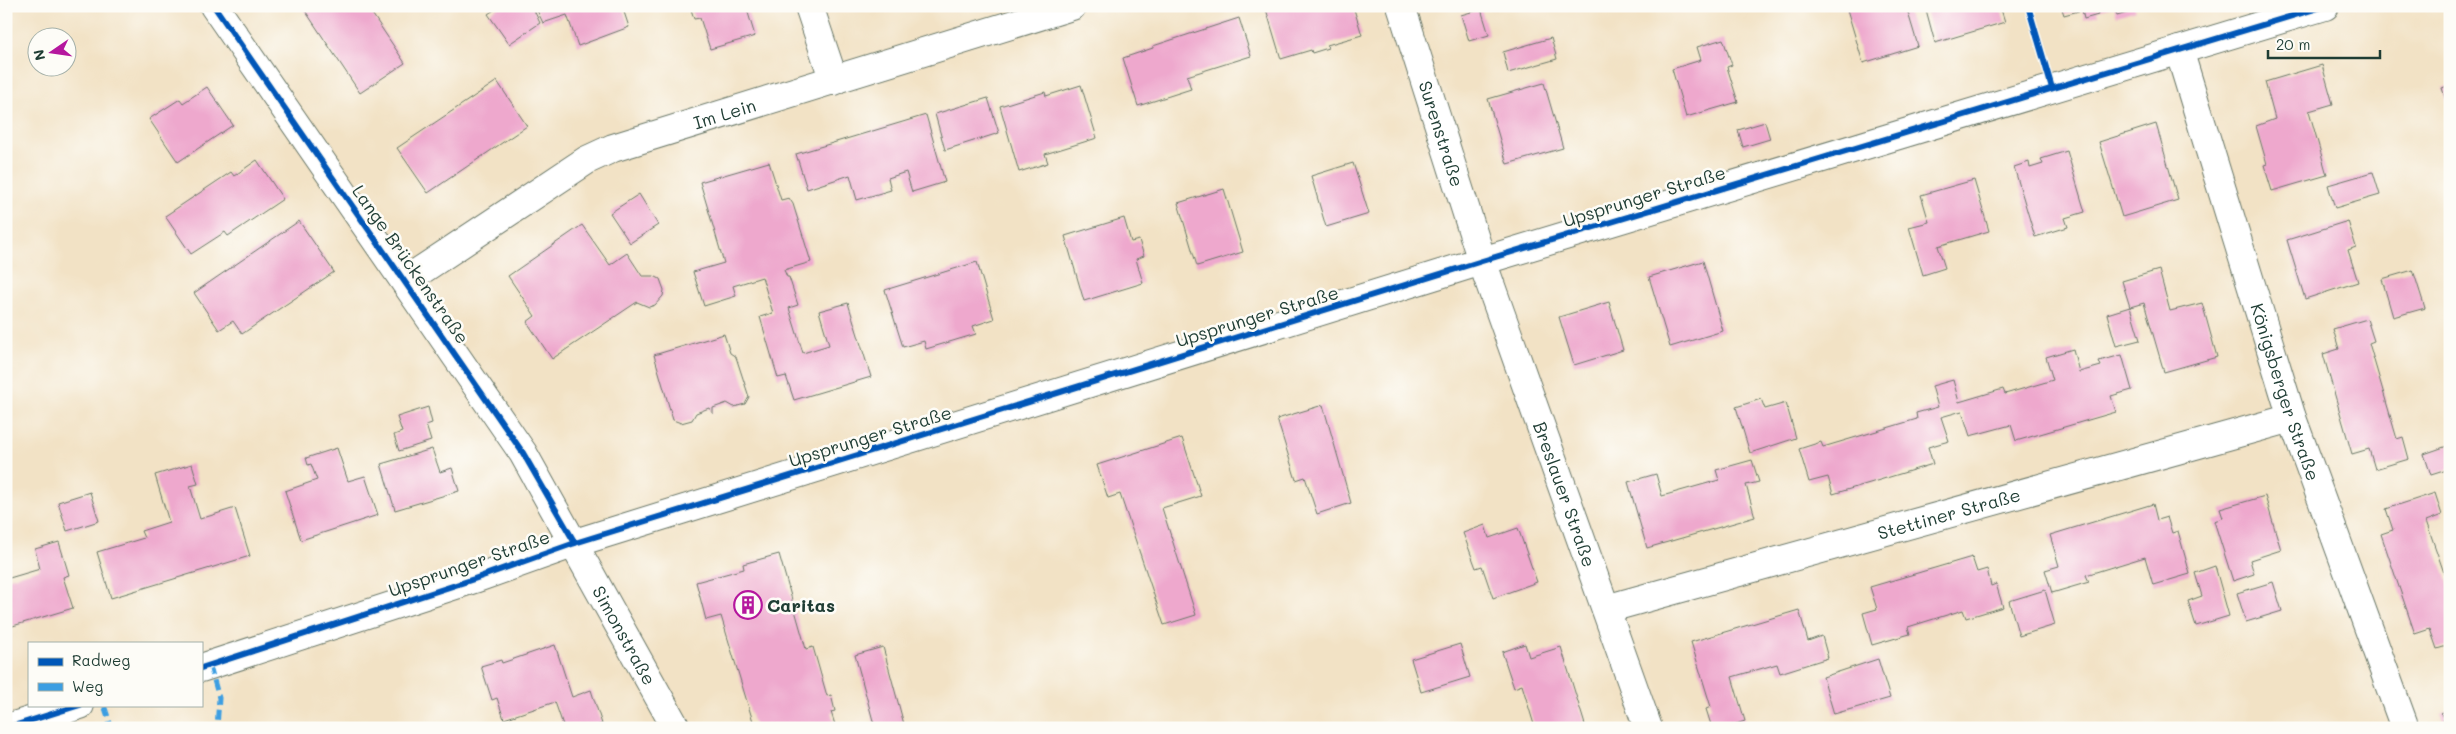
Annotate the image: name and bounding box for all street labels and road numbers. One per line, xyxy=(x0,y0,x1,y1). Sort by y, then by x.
street label: Surenstraße xyxy=(1414,78,1470,190)
street label: Im Lein xyxy=(690,93,759,134)
street label: Upsprunger Straße xyxy=(1560,160,1728,232)
street label: Lange Brückenstraße xyxy=(347,180,475,348)
street label: Upsprunger Straße xyxy=(1173,280,1341,352)
street label: Königsberger Straße xyxy=(2245,300,2326,484)
street label: Upsprunger Straße xyxy=(786,400,954,472)
street label: Breslauer Straße xyxy=(1528,418,1602,570)
street label: Stettiner Straße xyxy=(1875,482,2023,545)
street label: Upsprunger Straße xyxy=(385,524,553,602)
street label: Simonstraße xyxy=(587,581,662,689)

